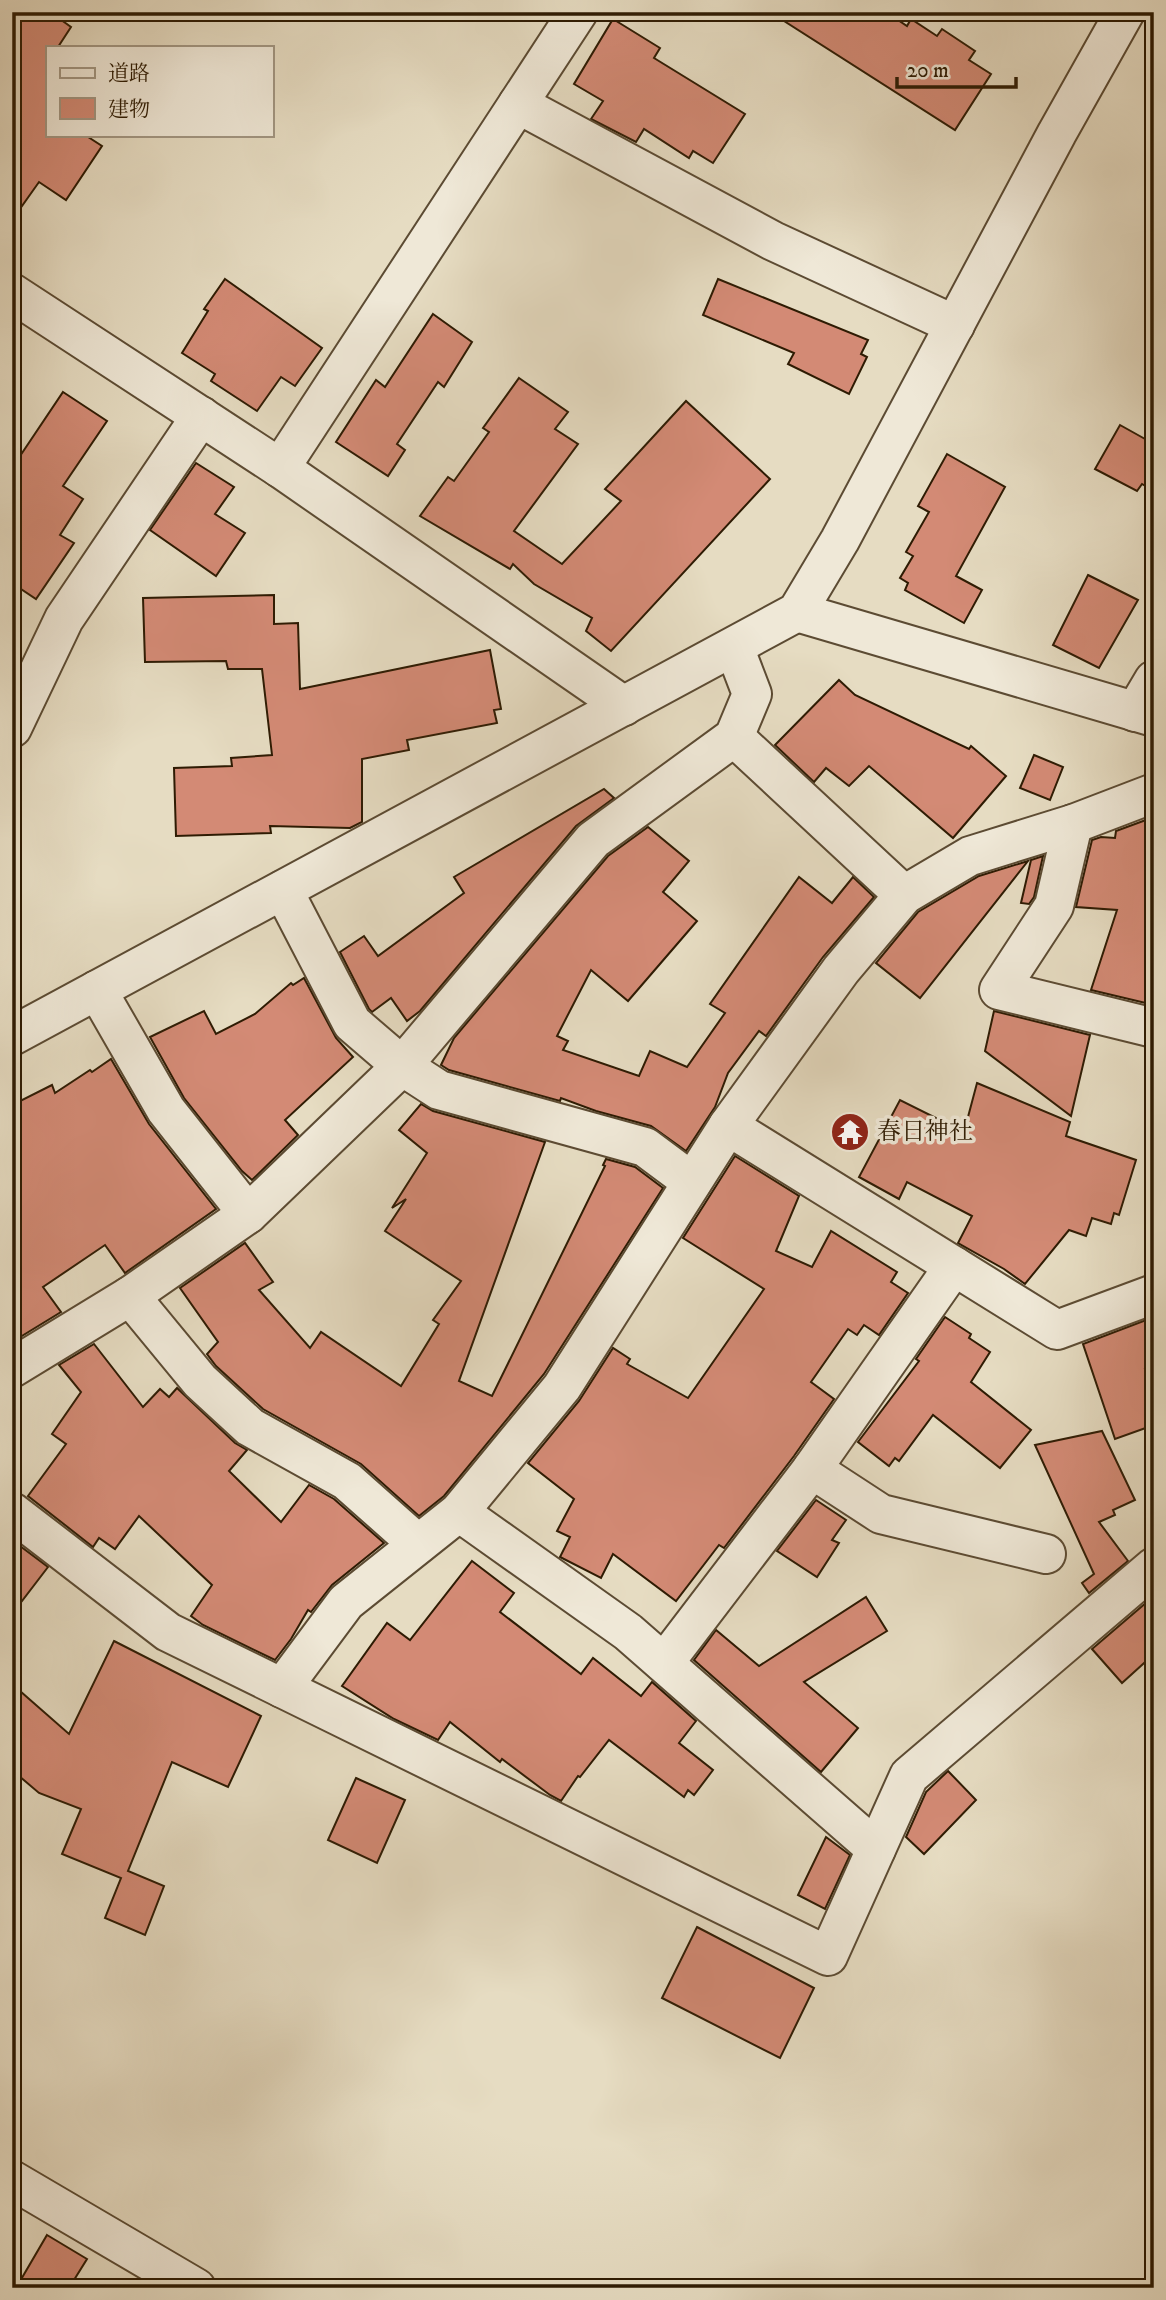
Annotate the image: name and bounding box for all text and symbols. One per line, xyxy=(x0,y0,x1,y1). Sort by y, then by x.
legend xyxy=(46,46,273,136)
scale bar xyxy=(897,46,1016,90)
text: 20 m xyxy=(907,58,949,84)
text: 道路 xyxy=(108,61,150,87)
text: 建物 xyxy=(108,97,150,123)
temple icon: 春日神社 xyxy=(829,1111,871,1153)
place label: 春日神社 xyxy=(877,1117,973,1147)

